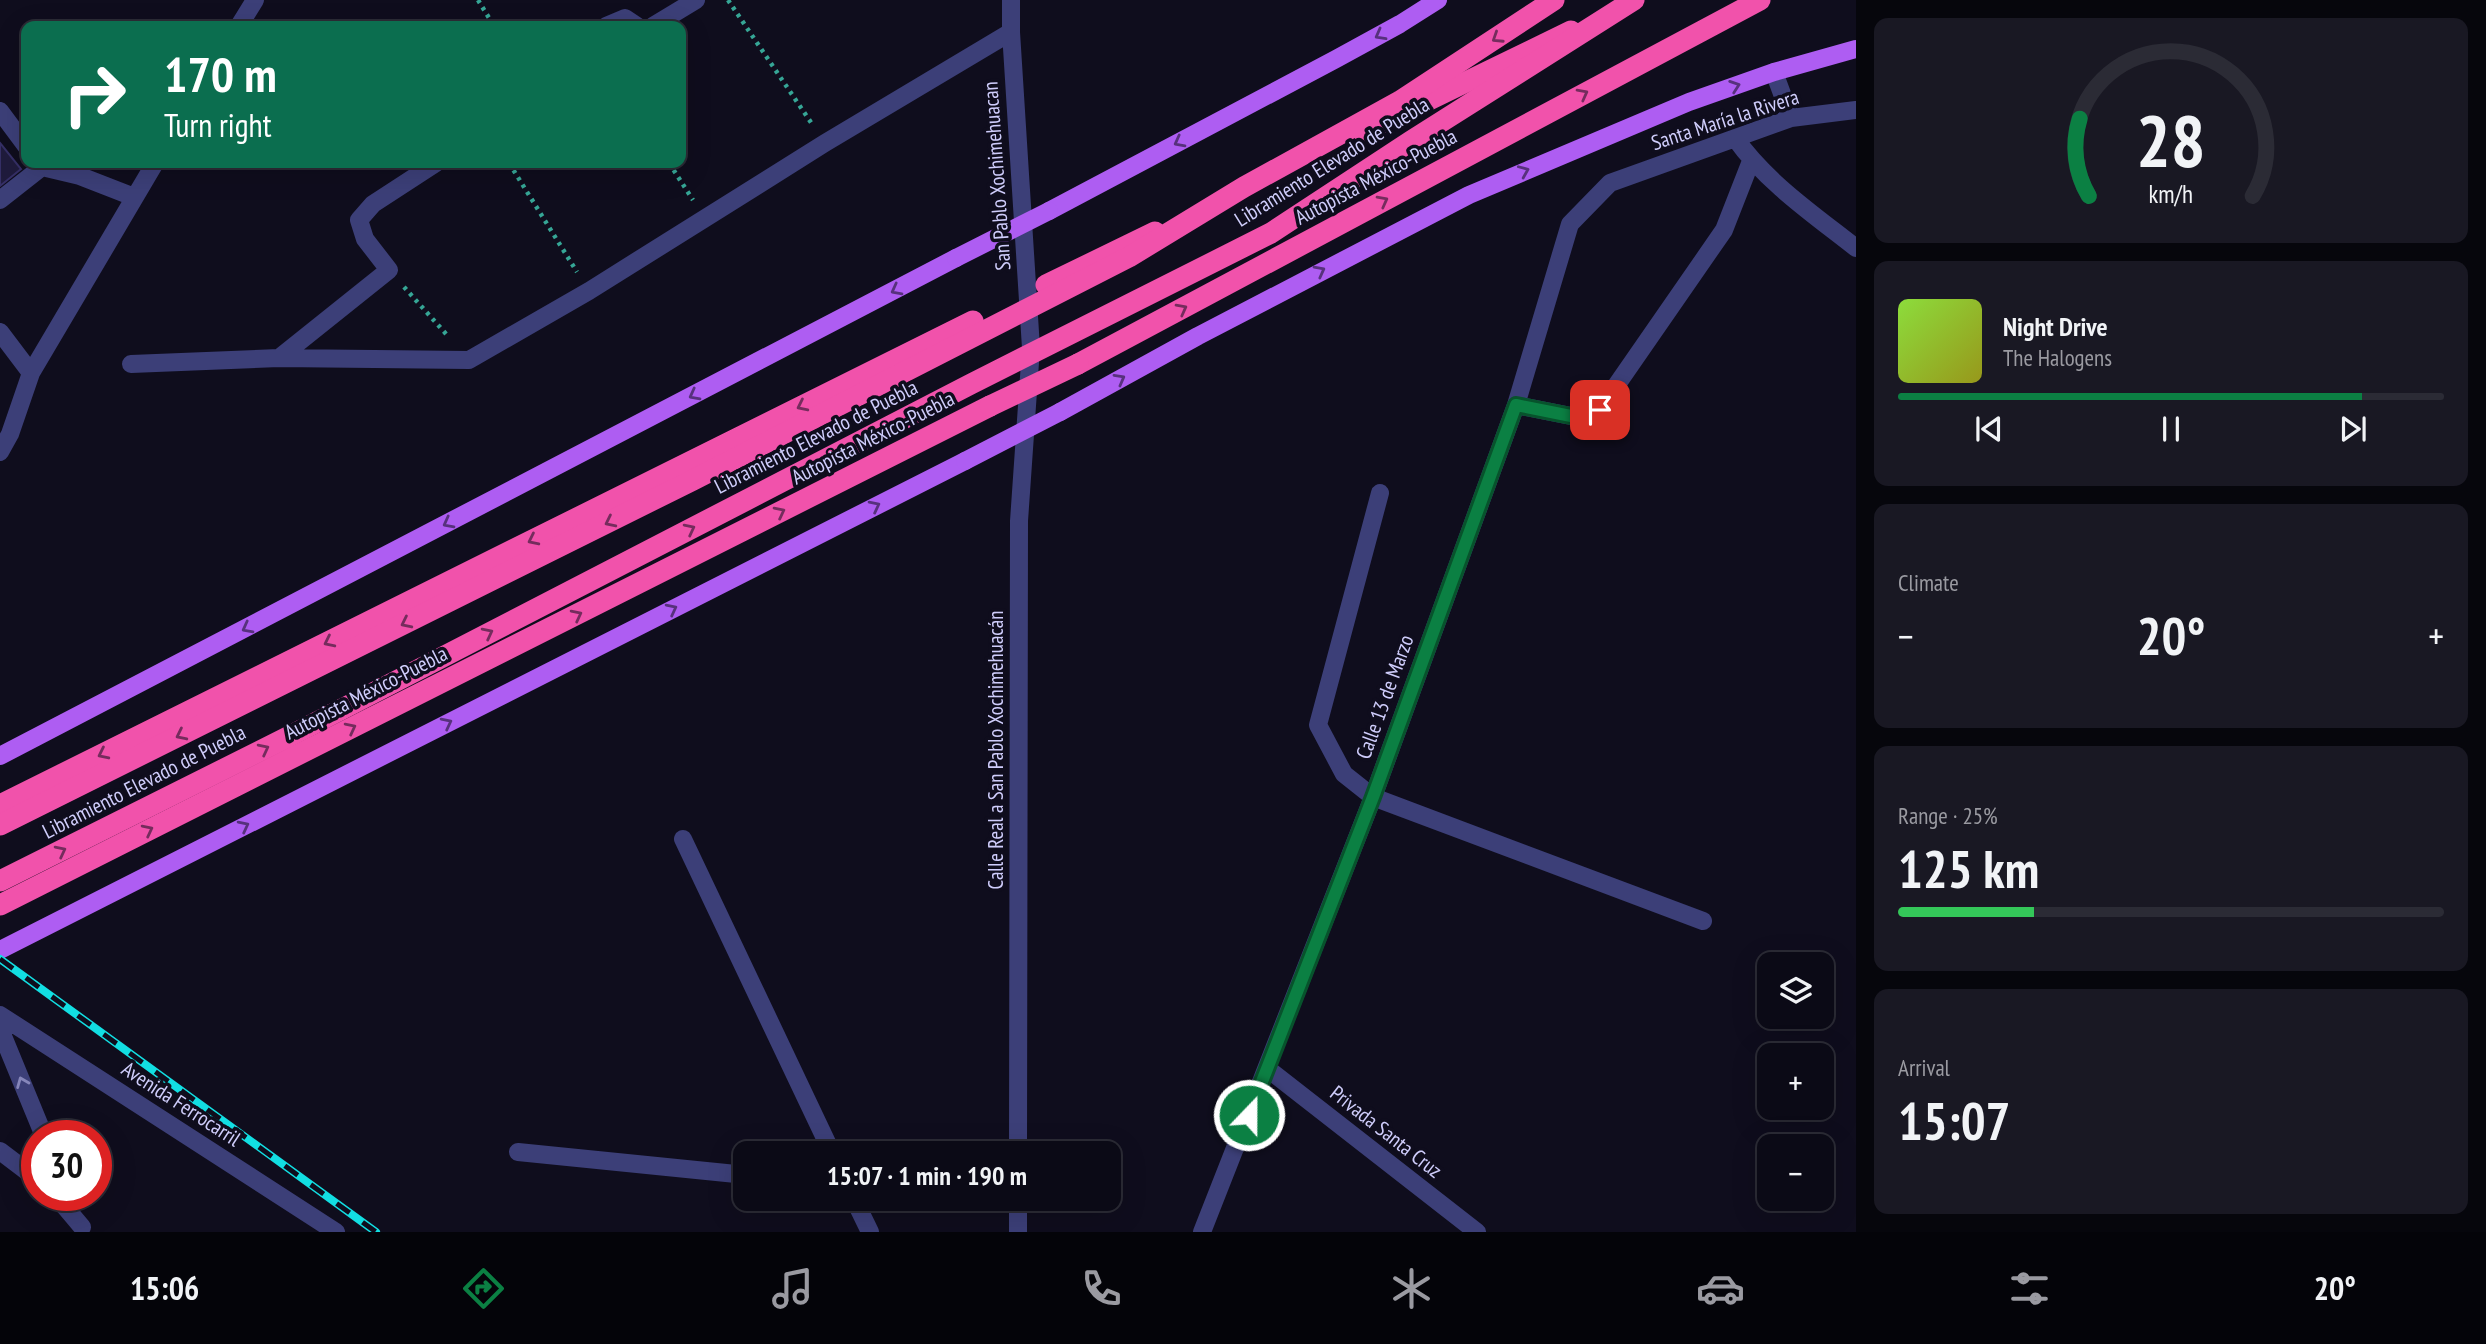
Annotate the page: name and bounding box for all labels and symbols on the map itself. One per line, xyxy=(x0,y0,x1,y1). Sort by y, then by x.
one-way arrow xyxy=(1374,27,1387,40)
one-way arrow xyxy=(1492,29,1505,42)
one-way arrow xyxy=(1729,80,1741,94)
street label: San Pablo Xochimehuacan xyxy=(976,81,1017,272)
street label: Santa María la Rivera xyxy=(1648,83,1802,156)
one-way arrow xyxy=(1576,89,1588,103)
street label: Libramiento Elevado de Puebla xyxy=(1229,91,1434,233)
street label: Autopista México-Puebla xyxy=(1290,123,1461,231)
one-way arrow xyxy=(1174,134,1186,148)
one-way arrow xyxy=(1517,165,1530,179)
one-way arrow xyxy=(1375,196,1388,210)
one-way arrow xyxy=(1313,266,1325,280)
one-way arrow xyxy=(890,282,903,295)
one-way arrow xyxy=(1175,303,1187,317)
street label: Libramiento Elevado de Puebla xyxy=(710,374,922,500)
one-way arrow xyxy=(1112,374,1125,387)
pin xyxy=(1570,380,1630,440)
street label: Autopista México-Puebla xyxy=(787,385,959,490)
one-way arrow xyxy=(689,387,701,400)
one-way arrow xyxy=(797,398,809,412)
one-way arrow xyxy=(868,501,880,515)
one-way arrow xyxy=(773,507,785,521)
one-way arrow xyxy=(605,513,617,527)
one-way arrow xyxy=(443,514,456,528)
one-way arrow xyxy=(683,523,696,537)
one-way arrow xyxy=(528,532,540,546)
one-way arrow xyxy=(665,604,677,618)
one-way arrow xyxy=(569,609,582,623)
street label: Calle Real a San Pablo Xochimehuacán xyxy=(982,611,1009,889)
one-way arrow xyxy=(401,614,413,628)
one-way arrow xyxy=(242,619,254,633)
one-way arrow xyxy=(481,628,493,642)
street label: Calle 13 de Marzo xyxy=(1350,631,1419,763)
one-way arrow xyxy=(324,633,336,647)
street label: Autopista México-Puebla xyxy=(280,640,452,745)
one-way arrow xyxy=(440,718,452,732)
street label: Libramiento Elevado de Puebla xyxy=(38,719,250,845)
one-way arrow xyxy=(344,722,357,736)
one-way arrow xyxy=(175,726,188,740)
one-way arrow xyxy=(257,743,269,757)
one-way arrow xyxy=(98,745,111,759)
one-way arrow xyxy=(237,820,249,834)
one-way arrow xyxy=(141,825,153,839)
one-way arrow xyxy=(54,845,66,859)
street label: Avenida Ferrocarril xyxy=(117,1055,246,1152)
one-way arrow xyxy=(16,1077,30,1090)
position arrow xyxy=(1212,1078,1286,1152)
street label: Privada Santa Cruz xyxy=(1325,1079,1448,1184)
speed limit sign: 30 xyxy=(21,1120,112,1211)

